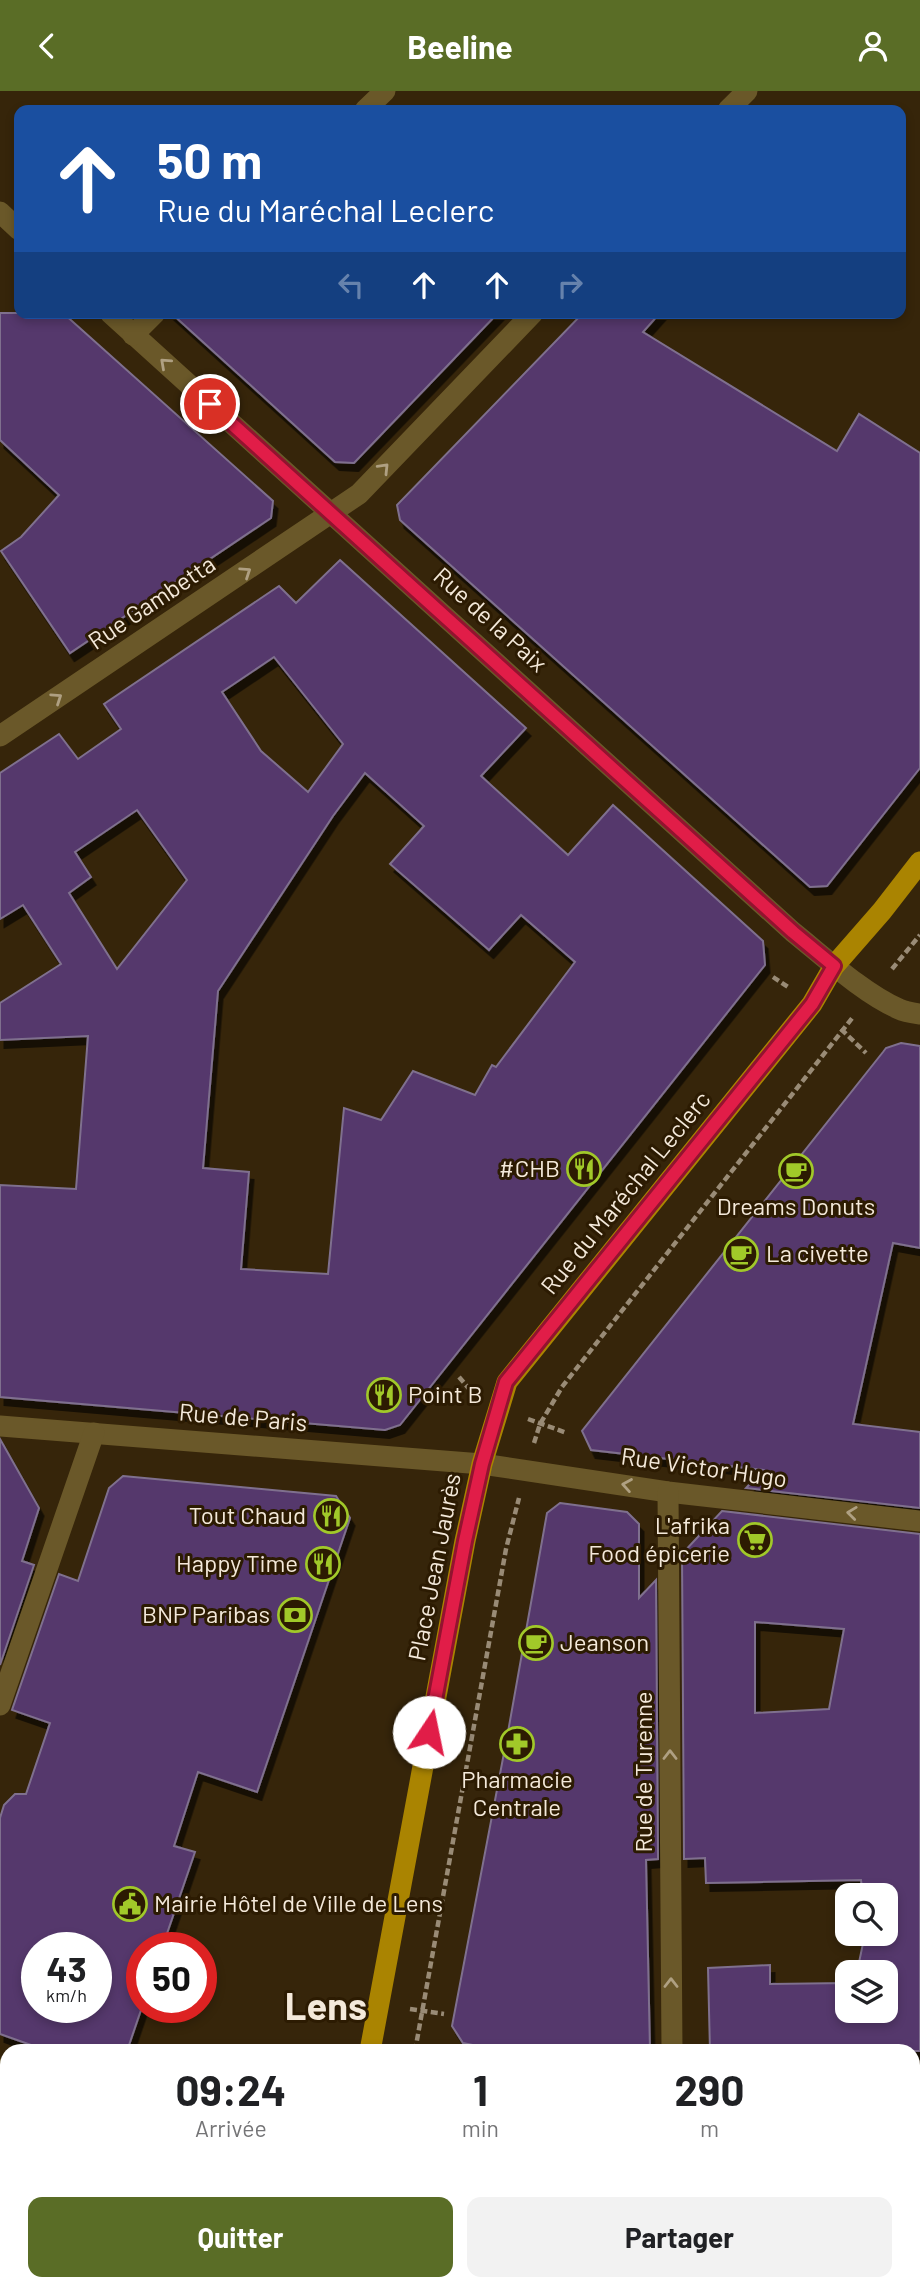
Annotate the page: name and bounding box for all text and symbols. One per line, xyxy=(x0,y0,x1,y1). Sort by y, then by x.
icon: back xyxy=(28,27,66,65)
text: Beeline xyxy=(407,27,513,65)
icon: person xyxy=(854,27,892,65)
text: 50 m xyxy=(157,130,262,189)
icon: ahead xyxy=(42,133,133,224)
text: Rue du Maréchal Leclerc xyxy=(157,190,494,228)
icon: left xyxy=(332,266,370,304)
icon: ahead xyxy=(405,266,443,304)
icon: ahead xyxy=(478,266,516,304)
icon: right xyxy=(551,266,589,304)
one-way arrow xyxy=(160,359,173,371)
pin xyxy=(180,374,240,434)
icon: arrive xyxy=(191,385,229,423)
one-way arrow xyxy=(375,463,388,476)
street label: Rue Gambetta xyxy=(82,549,220,655)
street label: Rue de la Paix xyxy=(428,560,554,677)
one-way arrow xyxy=(238,567,251,580)
one-way arrow xyxy=(49,694,62,706)
street label: Rue du Maréchal Leclerc xyxy=(534,1085,716,1300)
restaurant icon: #CHB xyxy=(565,1150,603,1188)
cafe icon: Dreams Donuts xyxy=(777,1152,815,1190)
place label: #CHB xyxy=(499,1153,560,1182)
place label: Dreams Donuts xyxy=(717,1191,875,1220)
cafe icon: La civette xyxy=(722,1235,760,1273)
place label: La civette xyxy=(766,1238,869,1267)
restaurant icon: Point B xyxy=(365,1376,403,1414)
place label: Point B xyxy=(408,1379,483,1408)
street label: Rue de Paris xyxy=(178,1396,308,1437)
street label: Rue Victor Hugo xyxy=(619,1441,789,1493)
street label: Place Jean Jaurès xyxy=(401,1471,466,1663)
one-way arrow xyxy=(621,1478,632,1493)
restaurant icon: Tout Chaud xyxy=(312,1497,350,1535)
place label: Tout Chaud xyxy=(189,1500,306,1529)
one-way arrow xyxy=(846,1506,858,1521)
place label: L'afrika Food épicerie xyxy=(588,1510,730,1567)
supermarket icon: L'afrika Food épicerie xyxy=(736,1521,774,1559)
restaurant icon: Happy Time xyxy=(304,1545,342,1583)
place label: Happy Time xyxy=(176,1548,298,1577)
bank icon: BNP Paribas xyxy=(276,1596,314,1634)
place label: BNP Paribas xyxy=(142,1599,270,1628)
cafe icon: Jeanson xyxy=(517,1624,555,1662)
place label: Jeanson xyxy=(560,1627,649,1656)
street label: Rue de Turenne xyxy=(628,1691,657,1853)
position arrow xyxy=(392,1695,466,1769)
pharmacy icon: Pharmacie Centrale xyxy=(498,1725,536,1763)
one-way arrow xyxy=(662,1750,678,1760)
place label: Pharmacie Centrale xyxy=(461,1764,573,1821)
map controls xyxy=(835,1883,898,2023)
button: search xyxy=(835,1883,898,1946)
public building icon: Mairie Hôtel de Ville de Lens xyxy=(111,1885,149,1923)
place label: Mairie Hôtel de Ville de Lens xyxy=(154,1888,443,1917)
speed limit sign: 50 xyxy=(126,1932,217,2023)
text: 43 xyxy=(46,1947,87,1989)
button: layers xyxy=(835,1960,898,2023)
one-way arrow xyxy=(663,1977,679,1988)
district label: Lens xyxy=(285,1982,367,2028)
text: km/h xyxy=(46,1984,87,2006)
text: 09:24 xyxy=(176,2064,286,2114)
text: 1 xyxy=(473,2064,488,2114)
text: 290 xyxy=(675,2064,744,2114)
text: Arrivée xyxy=(195,2114,267,2142)
text: min xyxy=(462,2114,499,2142)
text: m xyxy=(700,2114,719,2142)
button: Quitter xyxy=(28,2197,453,2277)
button: Partager xyxy=(467,2197,892,2277)

